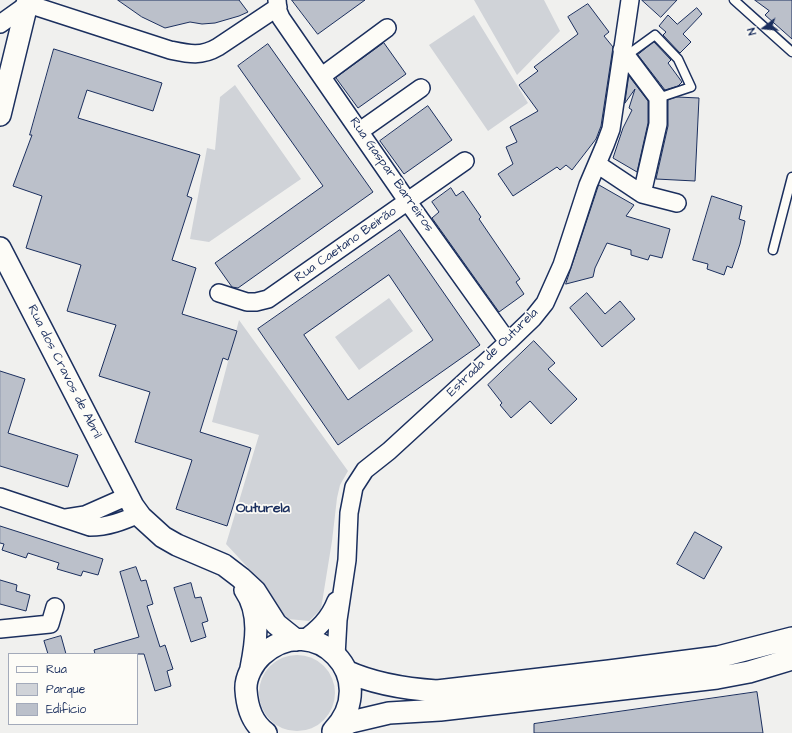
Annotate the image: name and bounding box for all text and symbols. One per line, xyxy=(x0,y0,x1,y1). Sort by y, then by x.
north arrow xyxy=(744,8,784,48)
text: N xyxy=(744,26,760,37)
street label: Rua Gaspar Barreiros xyxy=(346,115,436,235)
street label: Rua Caetano Beirão xyxy=(292,204,400,286)
street label: Rua dos Cravos de Abril xyxy=(23,303,105,441)
street label: Estrada de Outurela xyxy=(444,305,542,401)
district label: Outurela xyxy=(236,501,290,517)
legend xyxy=(8,653,138,725)
text: Rua xyxy=(46,661,67,678)
text: Parque xyxy=(46,681,85,698)
text: Edifício xyxy=(46,701,86,718)

